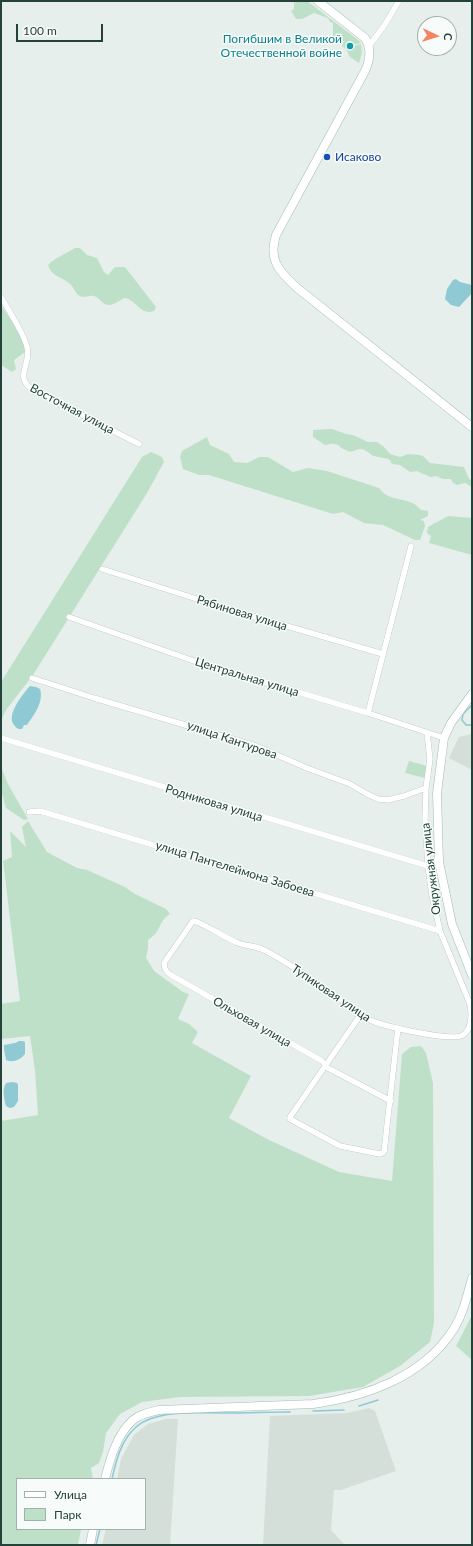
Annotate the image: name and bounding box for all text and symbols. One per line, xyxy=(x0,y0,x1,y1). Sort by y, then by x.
scale bar xyxy=(18,16,105,42)
north arrow xyxy=(417,16,457,56)
text: 100 m xyxy=(23,23,57,38)
place label: Погибшим в Великой Отечественной войне xyxy=(221,32,342,60)
text: С xyxy=(442,33,455,41)
marker: Погибшим в Великой Отечественной войне xyxy=(345,41,355,51)
place label: Исаково xyxy=(335,150,381,164)
marker: Исаково xyxy=(322,152,332,162)
street label: Восточная улица xyxy=(27,381,117,437)
street label: Рябиновая улица xyxy=(195,592,289,634)
street label: Центральная улица xyxy=(193,654,301,700)
street label: улица Кантурова xyxy=(185,718,279,762)
street label: Родниковая улица xyxy=(164,781,264,825)
street label: Окружная улица xyxy=(418,822,444,916)
street label: улица Пантелеймона Забоева xyxy=(154,838,316,900)
street label: Тупиковая улица xyxy=(289,961,373,1025)
street label: Ольховая улица xyxy=(210,994,294,1050)
legend xyxy=(16,1478,146,1530)
text: Улица xyxy=(54,1487,87,1502)
text: Парк xyxy=(54,1507,82,1522)

